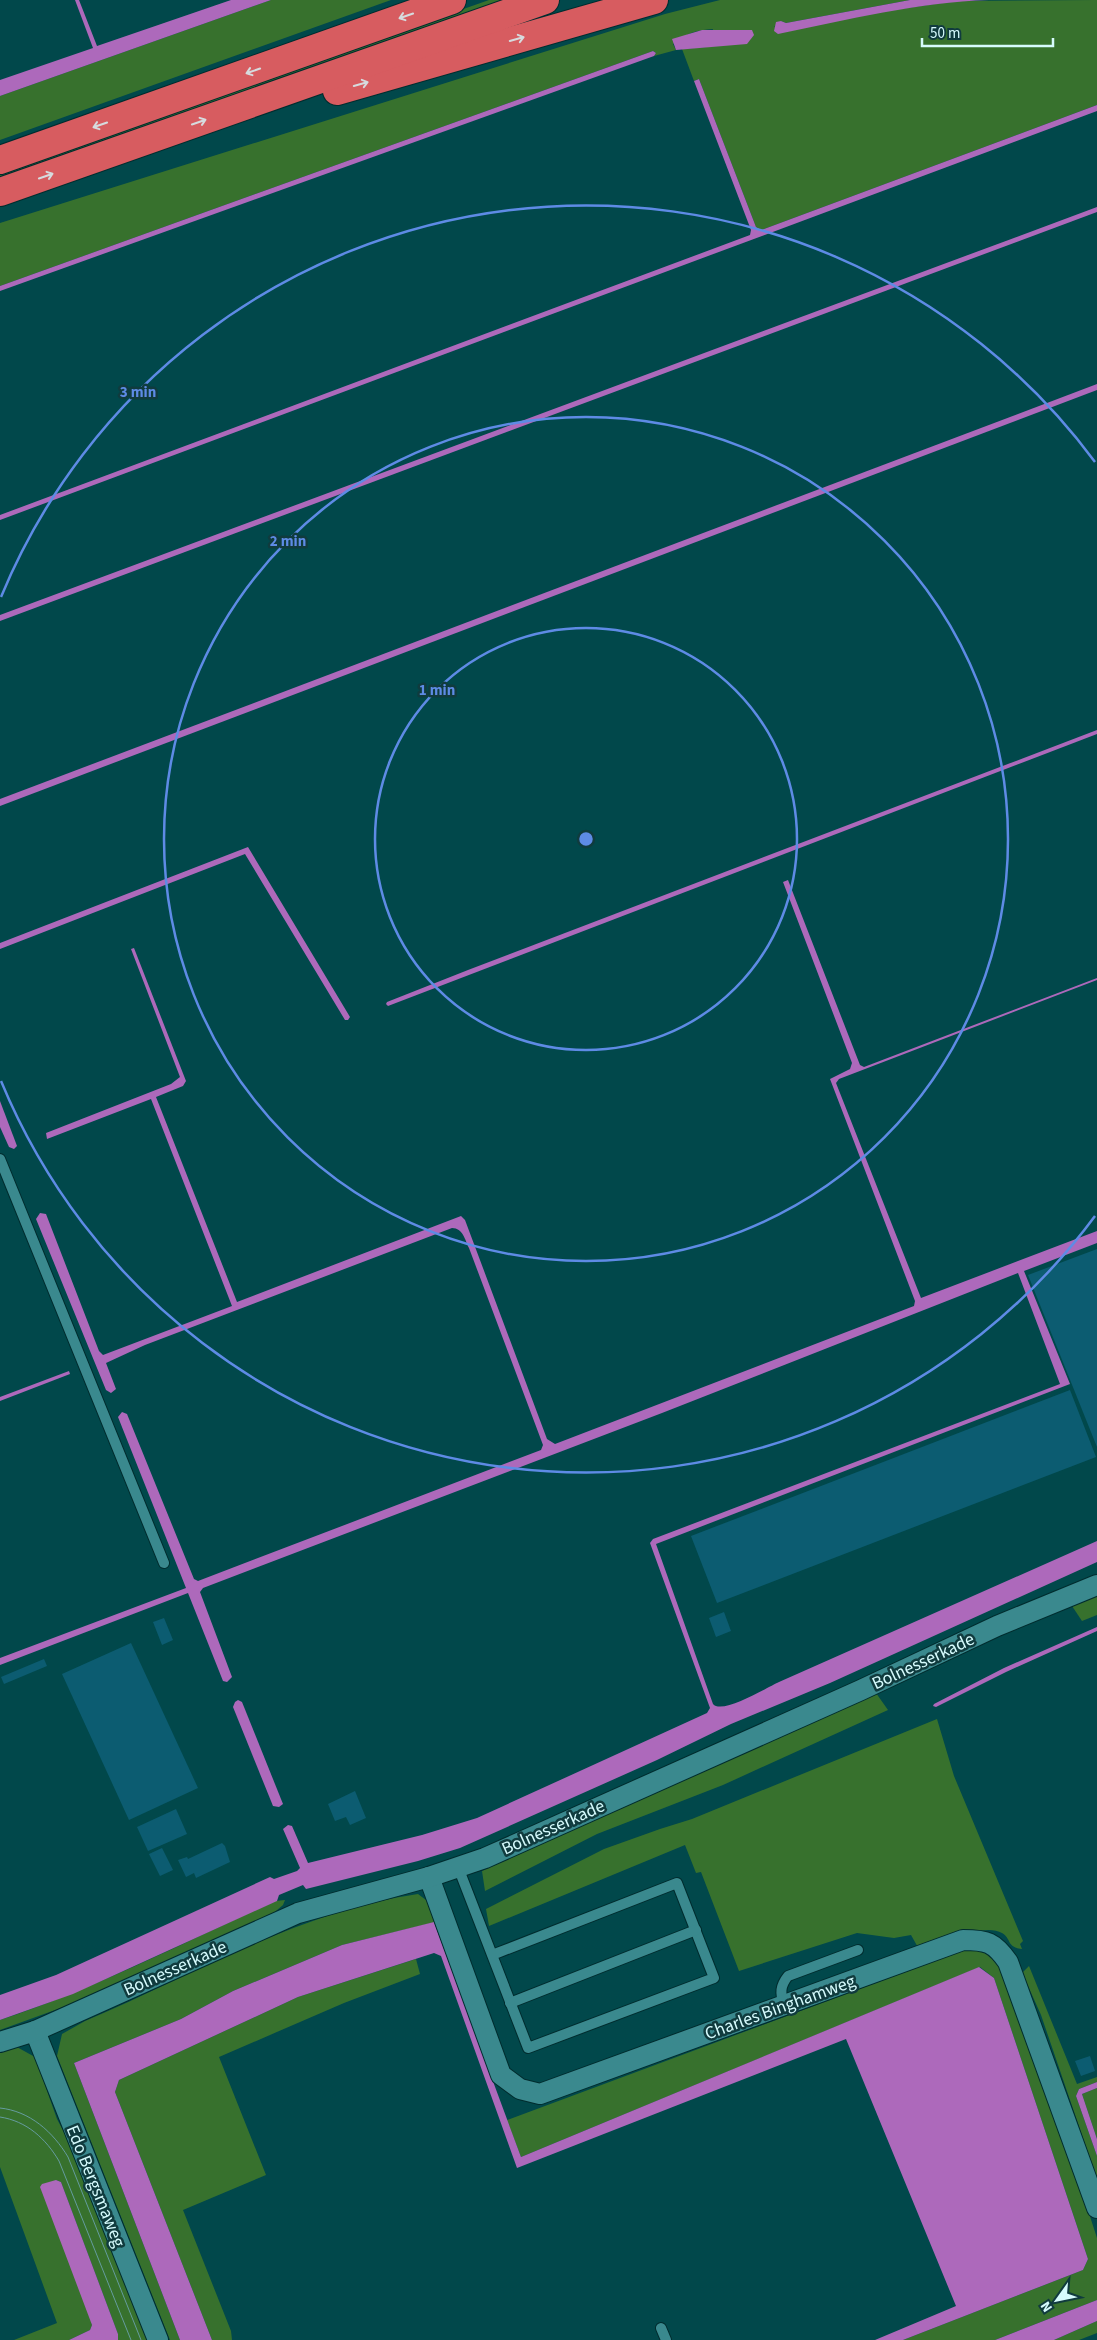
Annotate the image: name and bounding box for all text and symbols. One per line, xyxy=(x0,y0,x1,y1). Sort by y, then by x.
one-way arrow xyxy=(399,12,415,21)
scale bar xyxy=(922,15,1053,47)
text: 50 m xyxy=(930,23,960,44)
one-way arrow xyxy=(508,33,524,43)
one-way arrow xyxy=(245,66,261,76)
one-way arrow xyxy=(352,79,368,89)
one-way arrow xyxy=(191,117,207,126)
one-way arrow xyxy=(93,121,108,130)
one-way arrow xyxy=(38,171,53,180)
text: 3 min xyxy=(120,382,156,403)
text: 2 min xyxy=(270,531,306,552)
text: 1 min xyxy=(419,680,455,701)
centre of rings xyxy=(577,830,595,848)
street label: Bolnesserkade xyxy=(868,1627,979,1696)
street label: Bolnesserkade xyxy=(498,1794,609,1861)
street label: Bolnesserkade xyxy=(120,1935,231,2002)
street label: Charles Binghamweg xyxy=(701,1969,859,2046)
street label: Edo Bergsmaweg xyxy=(60,2121,131,2251)
north arrow xyxy=(1032,2275,1082,2325)
text: N xyxy=(1036,2297,1058,2316)

